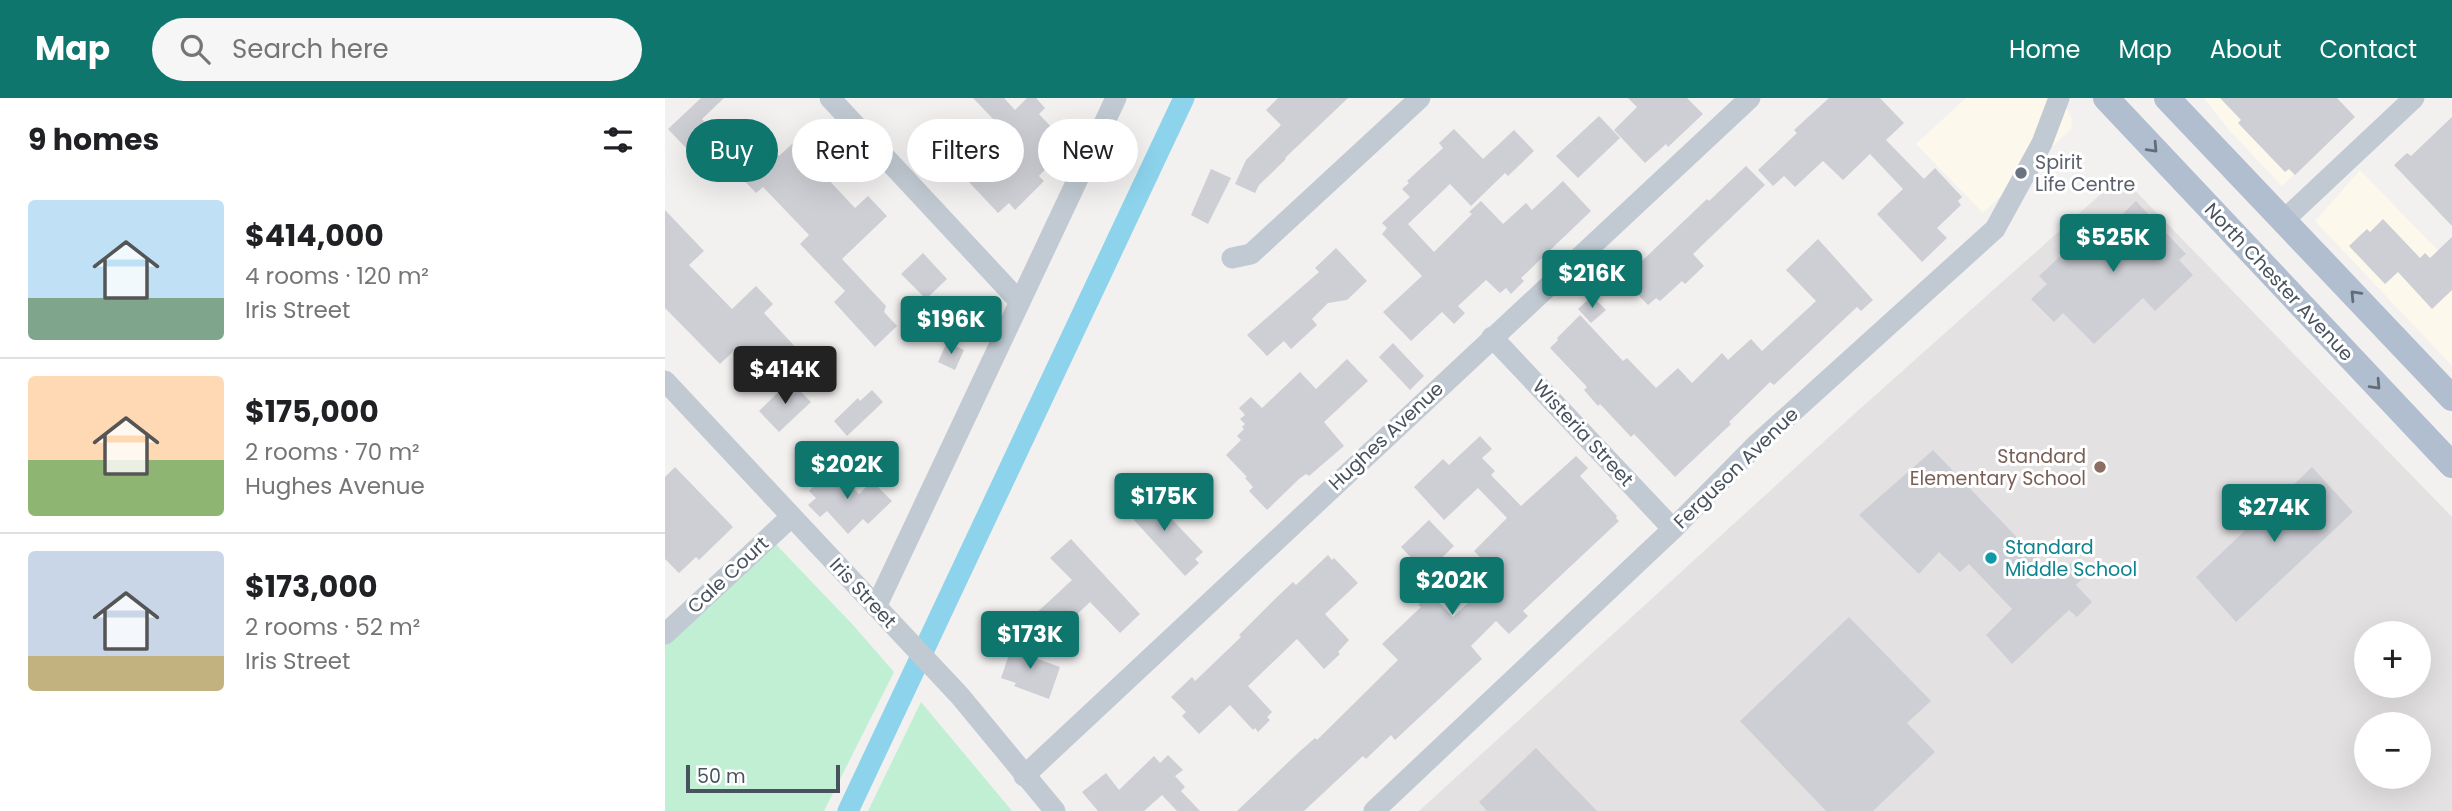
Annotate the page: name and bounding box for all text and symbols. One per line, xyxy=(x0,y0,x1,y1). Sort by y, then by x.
search box xyxy=(152,18,642,81)
text: Map xyxy=(35,25,110,72)
icon: search xyxy=(176,30,214,68)
text: Search here xyxy=(232,31,389,67)
text: Home xyxy=(2009,33,2081,66)
text: Map xyxy=(2119,33,2172,66)
text: About xyxy=(2210,33,2281,66)
text: Contact xyxy=(2319,33,2417,66)
text: 9 homes xyxy=(28,118,159,161)
chip: Buy xyxy=(686,119,778,182)
chip: Rent xyxy=(792,119,893,182)
chip: Filters xyxy=(907,119,1024,182)
chip: New xyxy=(1038,119,1138,182)
icon: filters xyxy=(599,121,637,159)
one-way arrow xyxy=(2144,140,2157,153)
place label: Spirit Life Centre xyxy=(2035,149,2135,198)
marker: Spirit Life Centre xyxy=(2013,165,2029,181)
street label: North Chester Avenue xyxy=(2198,197,2360,367)
text: $414,000 xyxy=(245,214,384,257)
pin: $525K xyxy=(2064,214,2162,274)
text: $525K xyxy=(2076,221,2150,253)
icon: home xyxy=(84,228,168,312)
pin: $216K xyxy=(1543,250,1641,310)
text: $216K xyxy=(1558,257,1626,289)
text: 4 rooms · 120 m² xyxy=(245,260,429,292)
one-way arrow xyxy=(2350,290,2363,303)
text: Iris Street xyxy=(245,294,350,326)
pin: $196K xyxy=(902,296,1000,356)
text: $196K xyxy=(917,303,985,335)
pin: $414K xyxy=(736,346,834,406)
text: $414K xyxy=(750,353,820,385)
street label: Wisteria Street xyxy=(1526,374,1640,492)
street label: Hughes Avenue xyxy=(1323,376,1449,496)
one-way arrow xyxy=(2367,377,2380,390)
text: $175,000 xyxy=(245,390,379,433)
street label: Ferguson Avenue xyxy=(1668,401,1804,535)
icon: home xyxy=(84,404,168,488)
text: 2 rooms · 70 m² xyxy=(245,436,420,468)
pin: $202K xyxy=(798,442,896,501)
place label: Standard Elementary School xyxy=(1910,443,2086,492)
text: $202K xyxy=(811,448,883,480)
marker: Standard Elementary School xyxy=(2092,459,2108,475)
text: Hughes Avenue xyxy=(245,470,425,502)
pin: $175K xyxy=(1115,474,1213,533)
text: $175K xyxy=(1130,480,1198,512)
pin: $274K xyxy=(2225,484,2323,544)
text: $274K xyxy=(2238,491,2310,523)
street label: Cale Court xyxy=(681,530,775,620)
place label: Standard Middle School xyxy=(2005,534,2137,583)
marker: Standard Middle School xyxy=(1983,550,1999,566)
street label: Iris Street xyxy=(823,552,903,634)
pin: $202K xyxy=(1403,558,1501,617)
text: $202K xyxy=(1416,564,1488,596)
text: $173,000 xyxy=(245,565,378,608)
icon: home xyxy=(84,579,168,663)
text: 2 rooms · 52 m² xyxy=(245,611,420,643)
pin: $173K xyxy=(981,612,1079,671)
text: $173K xyxy=(997,618,1063,650)
map controls xyxy=(2354,621,2431,789)
button: + xyxy=(2354,621,2431,698)
text: Iris Street xyxy=(245,645,350,677)
button: − xyxy=(2354,712,2431,789)
scale bar xyxy=(686,762,840,794)
text: 50 m xyxy=(697,763,746,790)

